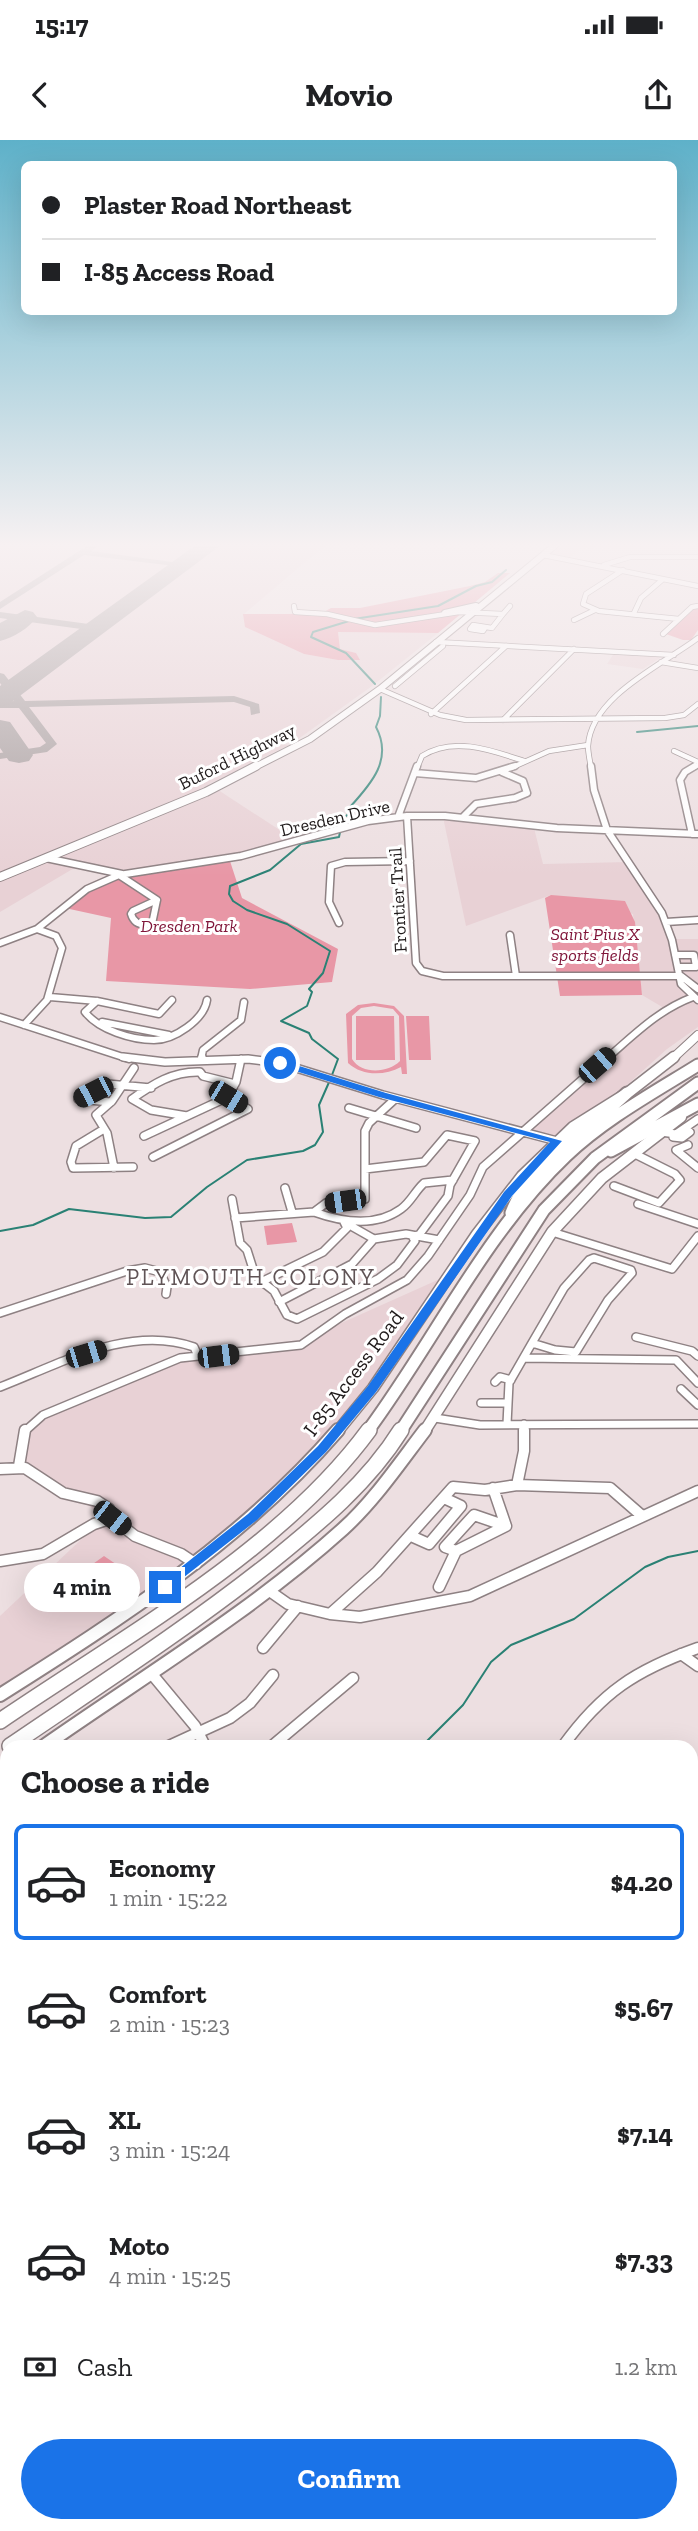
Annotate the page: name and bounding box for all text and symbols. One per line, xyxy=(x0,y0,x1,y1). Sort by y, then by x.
text: 15:17 xyxy=(35,9,88,41)
icon: back xyxy=(21,76,59,114)
text: Movio xyxy=(305,76,393,114)
icon: share xyxy=(639,76,677,114)
text: Plaster Road Northeast xyxy=(84,189,351,221)
text: I-85 Access Road xyxy=(84,256,274,288)
street label: Buford Highway xyxy=(175,719,300,795)
street label: Dresden Drive xyxy=(278,795,392,841)
street label: Frontier Trail xyxy=(384,847,412,953)
park label: Dresden Park xyxy=(140,915,238,937)
park label: Saint Pius X sports fields xyxy=(550,923,640,966)
car xyxy=(575,1043,620,1087)
route start xyxy=(264,1047,296,1079)
car xyxy=(70,1073,117,1111)
car xyxy=(205,1077,252,1117)
car xyxy=(323,1188,368,1214)
district label: PLYMOUTH COLONY xyxy=(126,1263,376,1291)
street label: I-85 Access Road xyxy=(298,1305,409,1441)
car xyxy=(63,1338,110,1370)
car xyxy=(196,1343,241,1369)
car xyxy=(89,1497,136,1539)
callout: 4 min xyxy=(25,1562,140,1612)
route end xyxy=(149,1571,181,1603)
text: 4 min xyxy=(53,1573,111,1601)
text: Choose a ride xyxy=(21,1763,209,1801)
icon: car xyxy=(25,1851,88,1914)
text: Economy xyxy=(109,1852,215,1884)
text: $4.20 xyxy=(611,1866,673,1898)
text: 1 min · 15:22 xyxy=(109,1884,228,1912)
icon: car xyxy=(25,1977,88,2040)
text: Comfort xyxy=(109,1978,206,2010)
text: $5.67 xyxy=(614,1992,673,2024)
text: 2 min · 15:23 xyxy=(109,2010,230,2038)
icon: car xyxy=(25,2103,88,2166)
text: XL xyxy=(109,2104,141,2136)
text: $7.14 xyxy=(617,2118,673,2150)
text: 3 min · 15:24 xyxy=(109,2136,230,2164)
icon: car xyxy=(25,2229,88,2292)
text: Moto xyxy=(109,2230,169,2262)
text: $7.33 xyxy=(615,2244,673,2276)
text: 4 min · 15:25 xyxy=(109,2262,231,2290)
icon: cash xyxy=(21,2348,59,2386)
text: Cash xyxy=(77,2351,132,2383)
text: 1.2 km xyxy=(614,2353,677,2381)
button: Confirm xyxy=(21,2439,677,2519)

